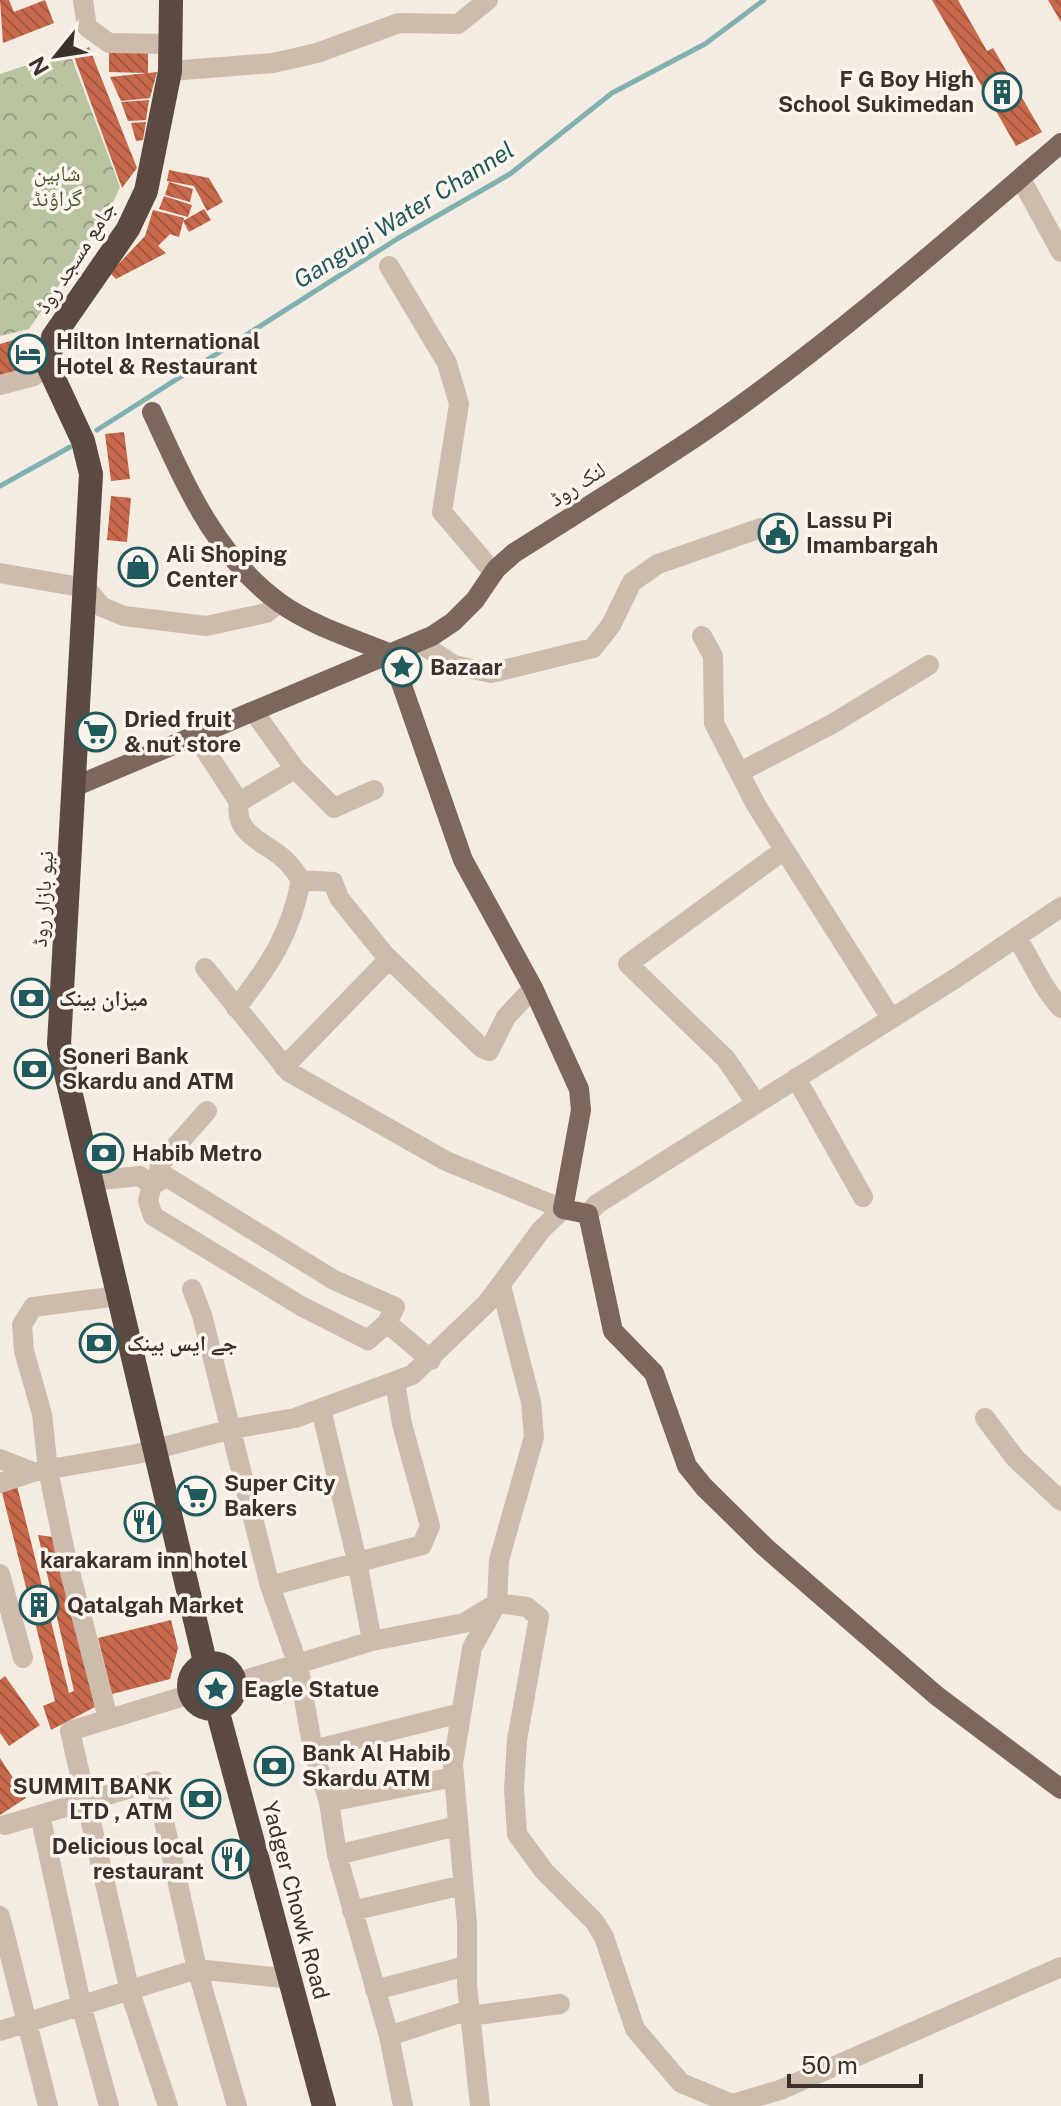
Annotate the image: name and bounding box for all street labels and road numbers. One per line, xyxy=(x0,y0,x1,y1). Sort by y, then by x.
street label: جامع مسجد روڈ xyxy=(29,196,122,318)
street label: لنک روڈ xyxy=(544,456,610,512)
street label: نیو بازار روڈ xyxy=(26,850,58,948)
street label: Yadger Chowk Road xyxy=(257,1798,335,2002)

